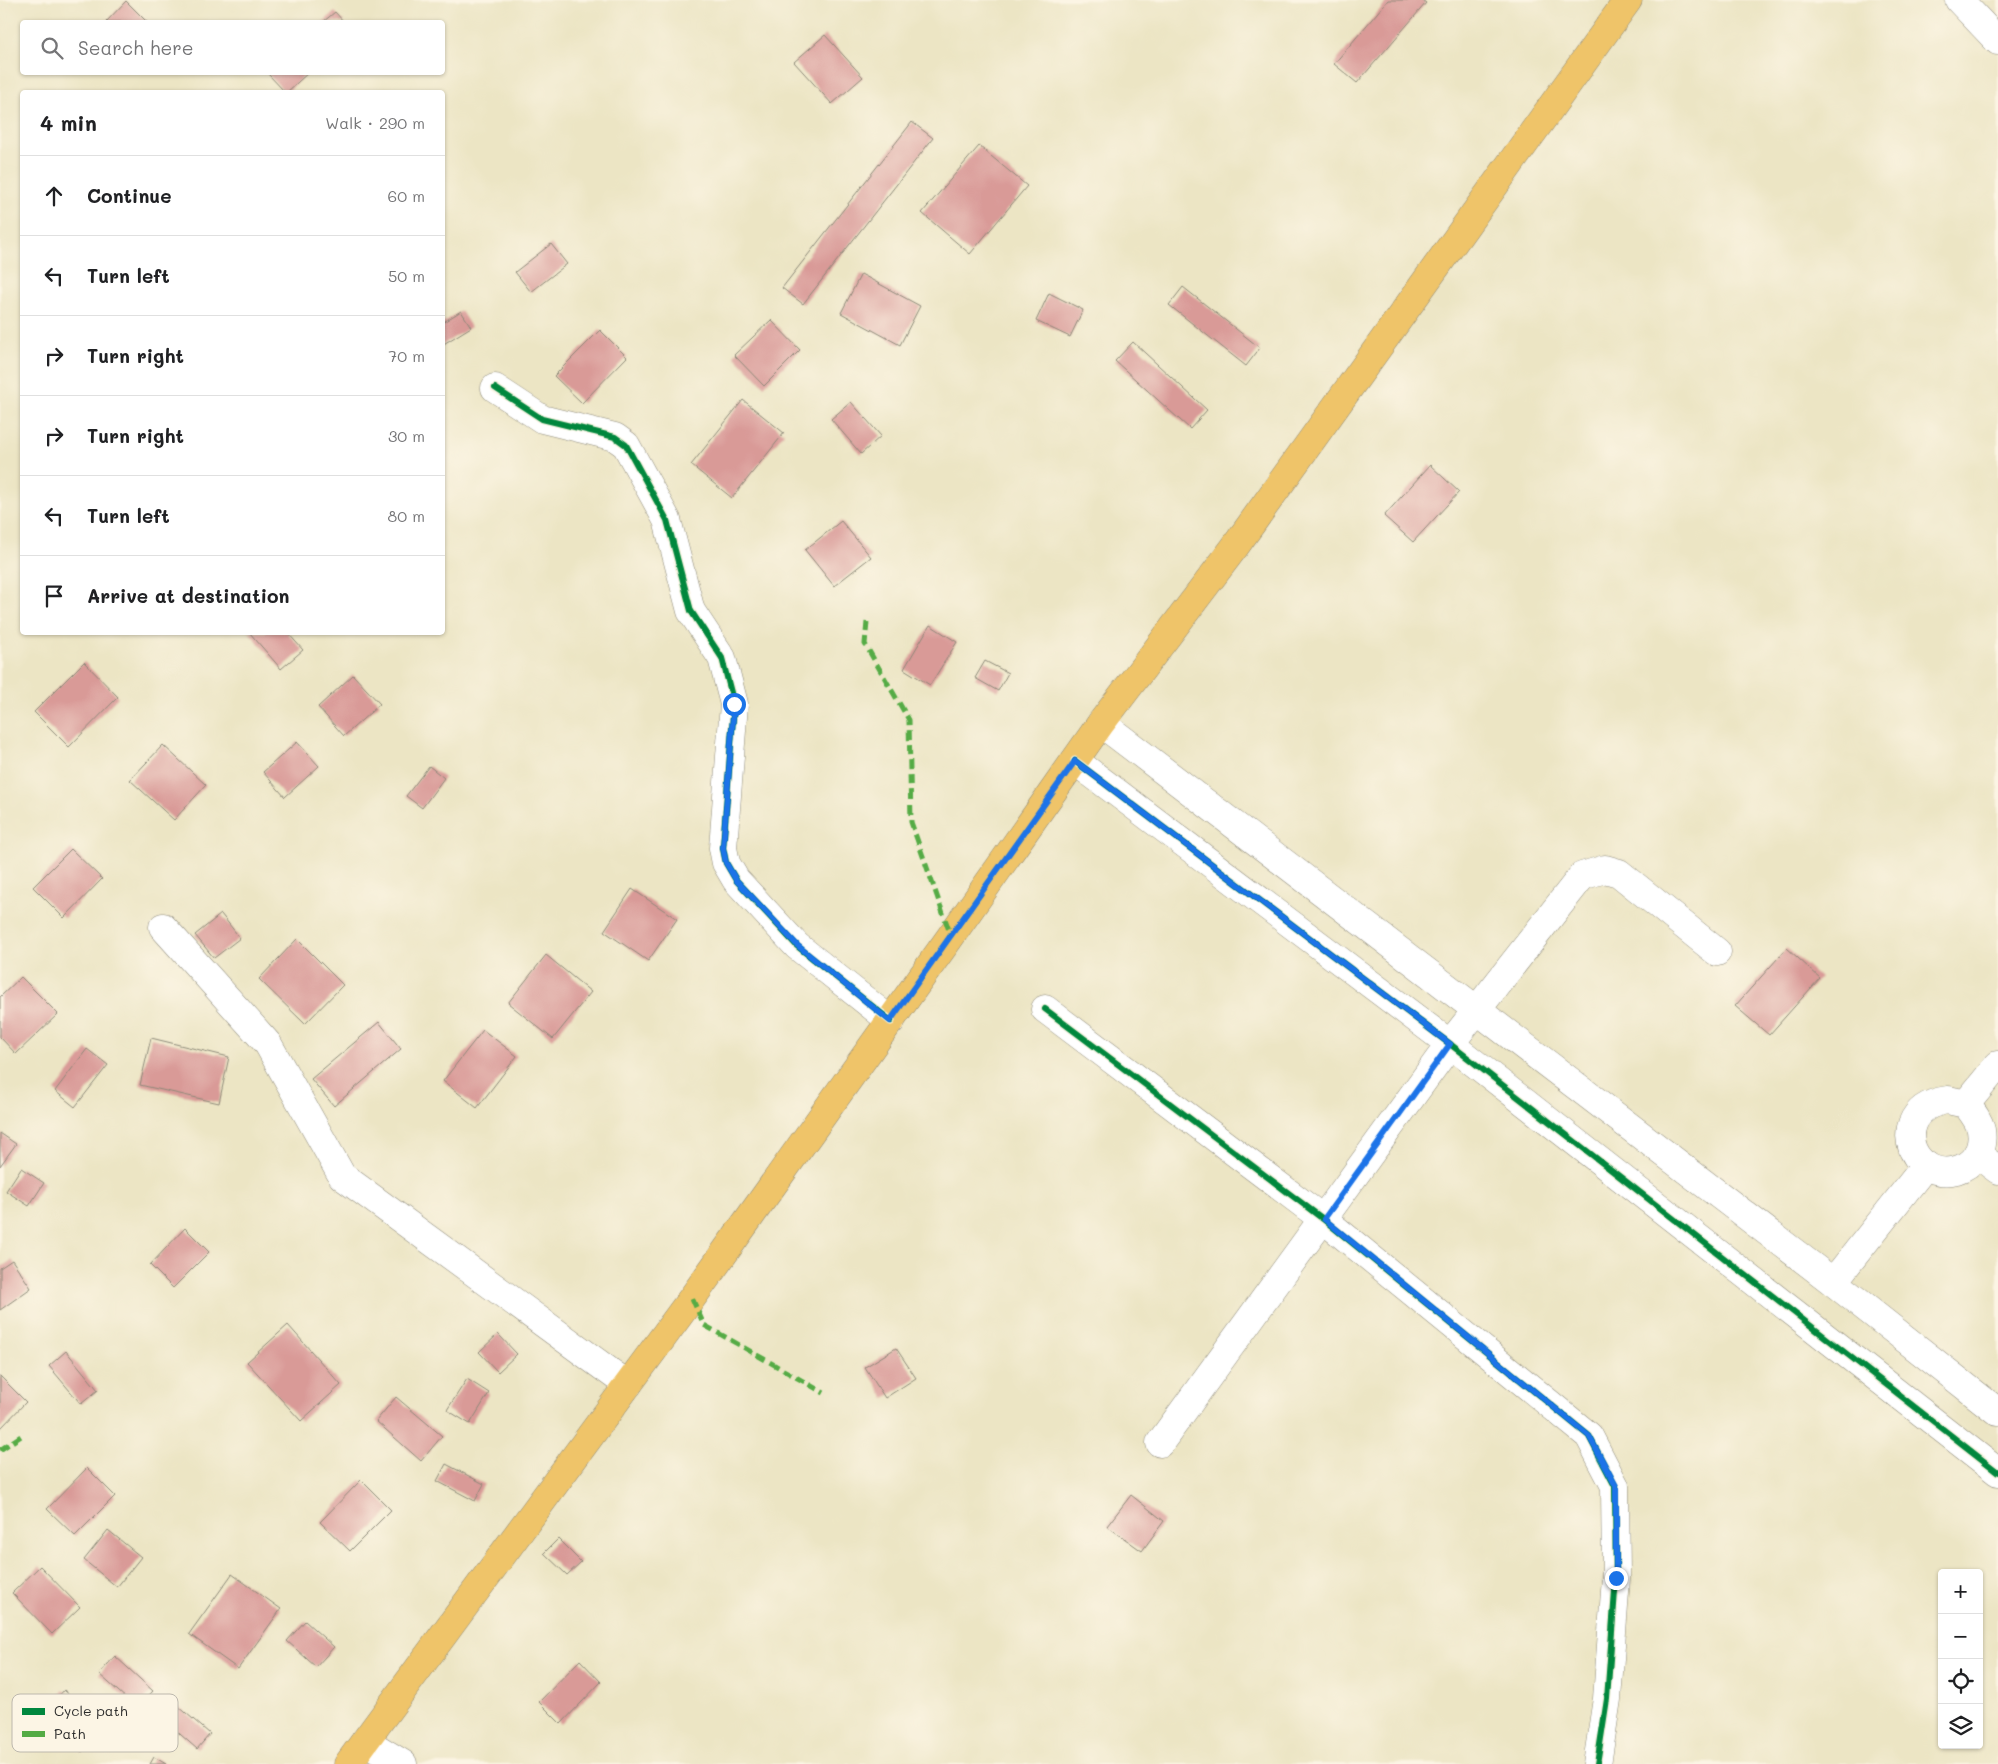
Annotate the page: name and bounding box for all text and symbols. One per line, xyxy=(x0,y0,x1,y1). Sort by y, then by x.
search box xyxy=(20,20,445,75)
icon: search xyxy=(38,34,66,62)
text: Search here xyxy=(78,35,194,60)
text: 4 min xyxy=(40,109,97,136)
text: Walk · 290 m xyxy=(325,112,425,133)
icon: ahead xyxy=(40,182,68,210)
text: Continue xyxy=(87,183,172,208)
text: 60 m xyxy=(388,185,425,206)
icon: left xyxy=(40,262,68,290)
text: Turn left xyxy=(87,263,170,288)
text: 50 m xyxy=(388,265,425,286)
icon: right xyxy=(40,342,68,370)
text: Turn right xyxy=(87,343,184,368)
text: 70 m xyxy=(388,345,425,366)
icon: right xyxy=(40,422,68,450)
text: Turn right xyxy=(87,423,184,448)
text: 30 m xyxy=(388,425,425,446)
icon: left xyxy=(40,502,68,530)
text: Turn left xyxy=(87,503,170,528)
text: 80 m xyxy=(388,505,425,526)
icon: arrive xyxy=(40,582,68,610)
text: Arrive at destination xyxy=(87,583,290,608)
route start xyxy=(723,693,746,716)
route end xyxy=(1605,1567,1628,1590)
map controls xyxy=(1938,1569,1983,1749)
button: + xyxy=(1938,1569,1983,1614)
button: − xyxy=(1938,1614,1983,1659)
button: locate xyxy=(1938,1659,1983,1704)
legend xyxy=(12,1694,178,1752)
text: Cycle path xyxy=(54,1701,128,1720)
button: layers xyxy=(1938,1704,1983,1749)
text: Path xyxy=(54,1724,85,1743)

